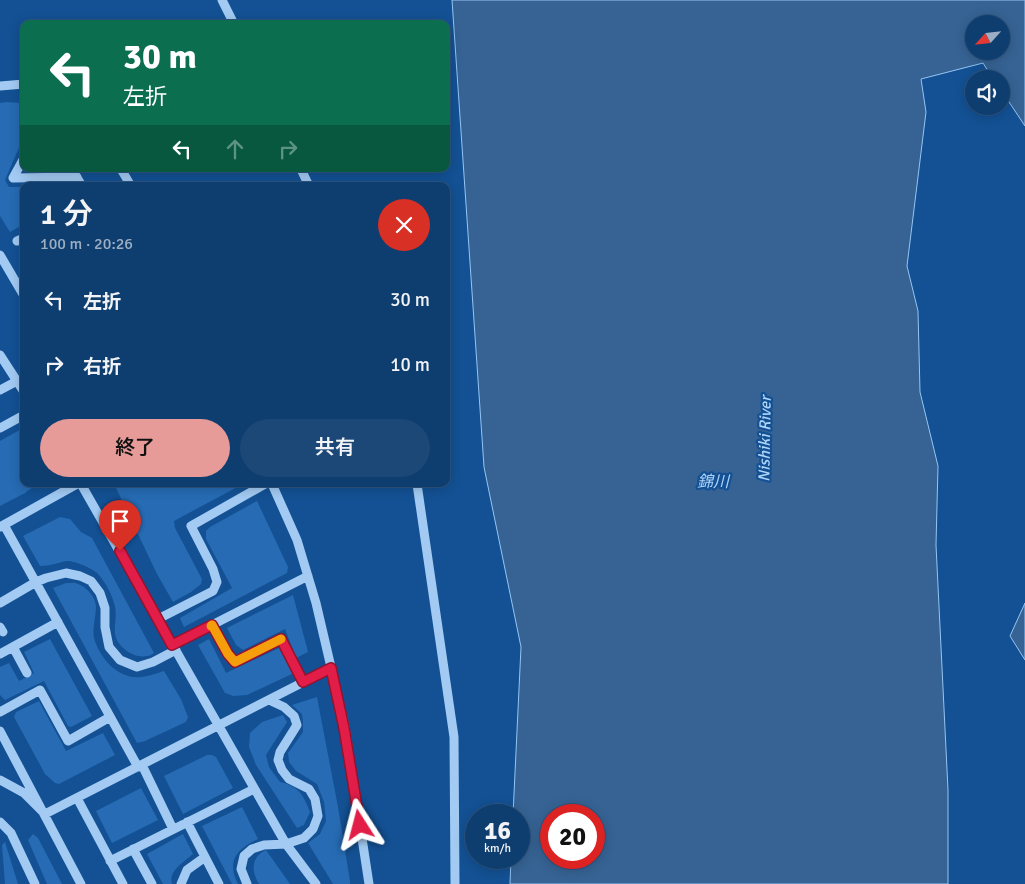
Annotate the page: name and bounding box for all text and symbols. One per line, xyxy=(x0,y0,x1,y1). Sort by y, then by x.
north arrow xyxy=(965,15,1010,60)
map controls xyxy=(965,15,1010,115)
text: 30 m xyxy=(123,35,197,78)
icon: left xyxy=(40,40,105,105)
button: sound xyxy=(965,70,1010,115)
text: 左折 xyxy=(123,83,167,110)
icon: left xyxy=(168,135,196,163)
icon: ahead xyxy=(221,135,249,163)
icon: right xyxy=(274,135,302,163)
text: 1 分 xyxy=(40,196,93,233)
button: close xyxy=(378,199,430,251)
text: 100 m · 20:26 xyxy=(40,234,133,254)
icon: left xyxy=(40,286,68,314)
text: 30 m xyxy=(390,288,430,312)
text: 左折 xyxy=(83,290,121,314)
icon: right xyxy=(40,351,68,379)
text: 10 m xyxy=(390,353,430,377)
text: 右折 xyxy=(83,355,121,379)
water label: Nishiki River xyxy=(754,394,776,482)
button: 終了 xyxy=(40,419,230,477)
button: 共有 xyxy=(240,419,430,477)
water label: 錦川 xyxy=(697,472,731,492)
pin xyxy=(99,500,141,551)
icon: arrive xyxy=(106,507,134,535)
position arrow xyxy=(333,798,385,850)
speed limit sign: 20 xyxy=(540,804,605,869)
text: 16 xyxy=(484,815,511,846)
text: km/h xyxy=(484,841,511,856)

